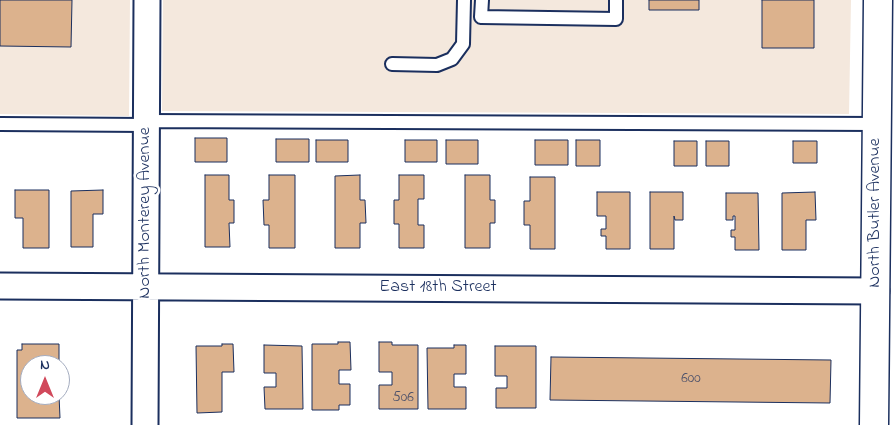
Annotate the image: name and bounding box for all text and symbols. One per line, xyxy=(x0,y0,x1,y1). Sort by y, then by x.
street label: North Monterey Avenue xyxy=(135,127,157,299)
street label: North Butler Avenue xyxy=(865,138,887,288)
street label: East 18th Street xyxy=(379,277,497,299)
north arrow xyxy=(20,355,70,405)
text: N xyxy=(40,355,50,376)
house number: 600 xyxy=(681,371,701,389)
house number: 506 xyxy=(392,390,414,408)

